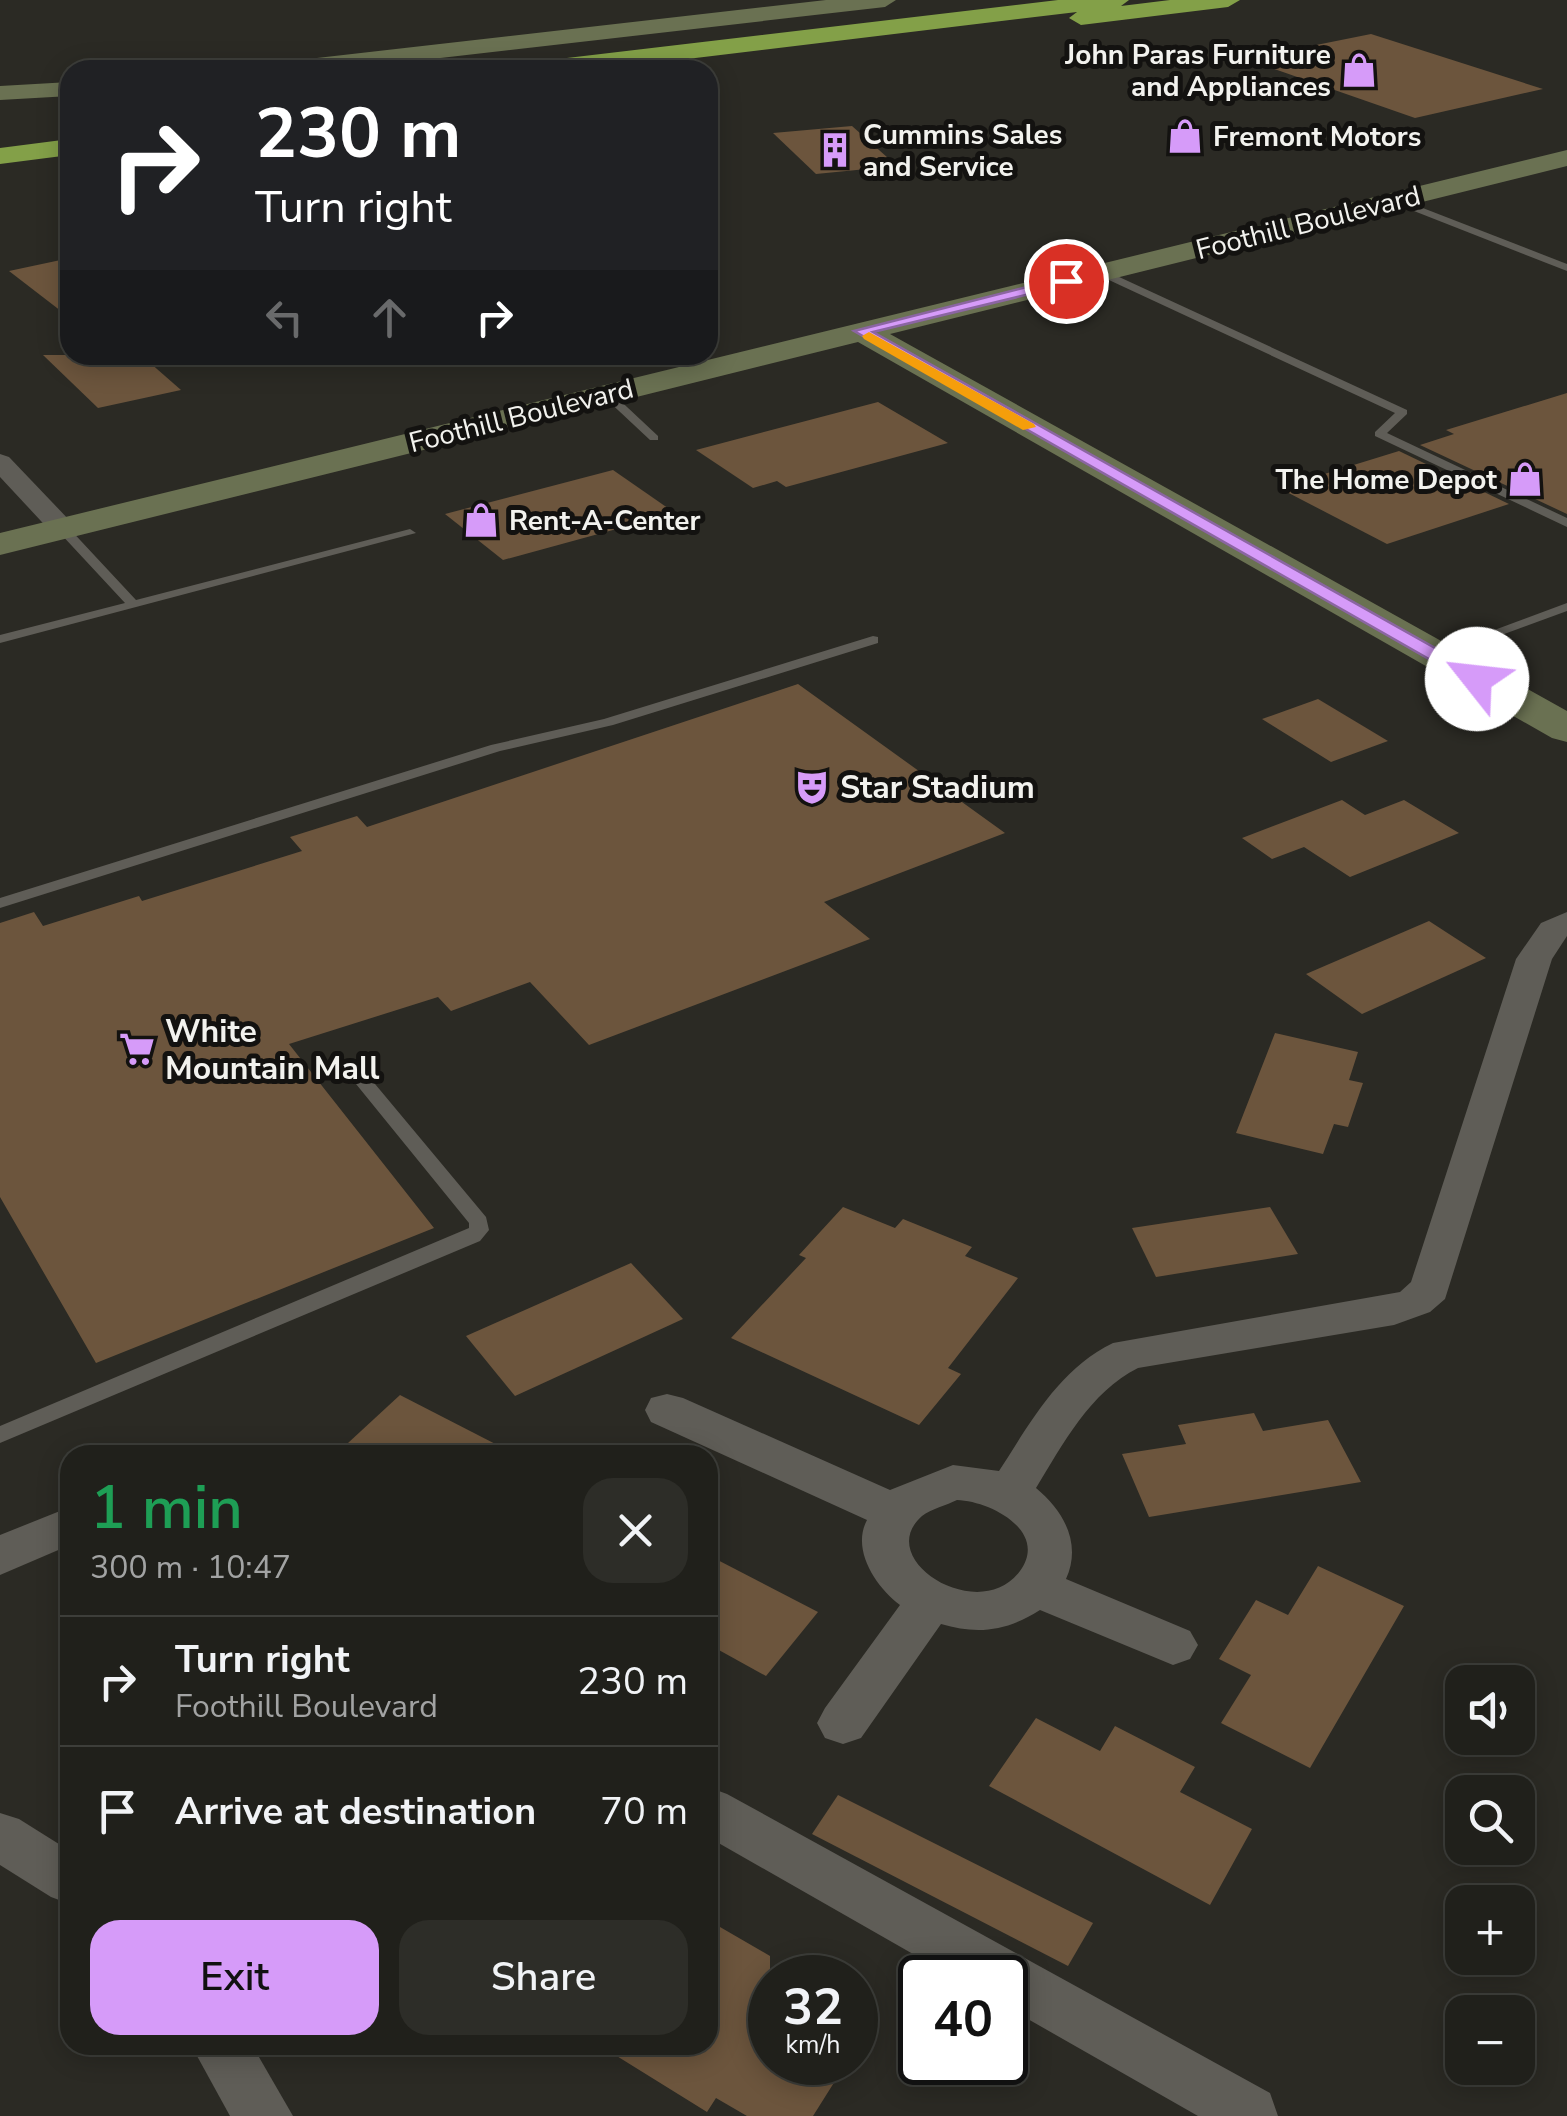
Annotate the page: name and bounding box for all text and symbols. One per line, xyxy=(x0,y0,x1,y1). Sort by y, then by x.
place label: John Paras Furniture and Appliances xyxy=(1064,36,1331,106)
shop icon: John Paras Furniture and Appliances xyxy=(1340,51,1378,89)
text: 230 m xyxy=(255,86,461,182)
icon: right xyxy=(90,100,220,230)
place label: Cummins Sales and Service xyxy=(863,116,1062,186)
shop icon: Fremont Motors xyxy=(1166,117,1204,155)
place label: Fremont Motors xyxy=(1213,118,1421,156)
building icon: Cummins Sales and Service xyxy=(816,131,854,169)
text: Turn right xyxy=(255,177,452,238)
street label: Foothill Boulevard xyxy=(1192,177,1424,269)
pin xyxy=(1024,239,1109,324)
icon: arrive xyxy=(1039,254,1094,309)
icon: left xyxy=(257,290,312,345)
icon: ahead xyxy=(362,290,417,345)
icon: right xyxy=(467,290,522,345)
street label: Foothill Boulevard xyxy=(405,370,637,462)
shop icon: The Home Depot xyxy=(1506,460,1544,498)
place label: The Home Depot xyxy=(1275,461,1497,499)
shop icon: Rent-A-Center xyxy=(462,501,500,539)
place label: Rent-A-Center xyxy=(509,502,701,540)
position arrow xyxy=(1425,627,1529,731)
place label: Star Stadium xyxy=(840,766,1035,809)
theatre icon: Star Stadium xyxy=(793,768,831,806)
place label: White Mountain Mall xyxy=(165,1010,379,1090)
supermarket icon: White Mountain Mall xyxy=(118,1030,156,1068)
text: 1 min xyxy=(90,1467,243,1549)
button: close xyxy=(583,1478,688,1583)
text: 300 m · 10:47 xyxy=(90,1546,291,1589)
text: Turn right xyxy=(175,1634,350,1685)
icon: right xyxy=(90,1654,145,1709)
text: 230 m xyxy=(577,1656,688,1707)
map controls xyxy=(1445,1665,1535,2085)
button: sound xyxy=(1445,1665,1535,1755)
text: Foothill Boulevard xyxy=(175,1685,438,1728)
button: search xyxy=(1445,1775,1535,1865)
icon: arrive xyxy=(90,1784,145,1839)
text: Arrive at destination xyxy=(175,1786,536,1837)
text: 70 m xyxy=(600,1786,688,1837)
button: + xyxy=(1445,1885,1535,1975)
button: Exit xyxy=(90,1920,379,2035)
button: Share xyxy=(399,1920,688,2035)
speed limit sign: 40 xyxy=(898,1955,1028,2085)
text: 32 xyxy=(783,1973,843,2042)
button: − xyxy=(1445,1995,1535,2085)
text: km/h xyxy=(785,2028,841,2062)

